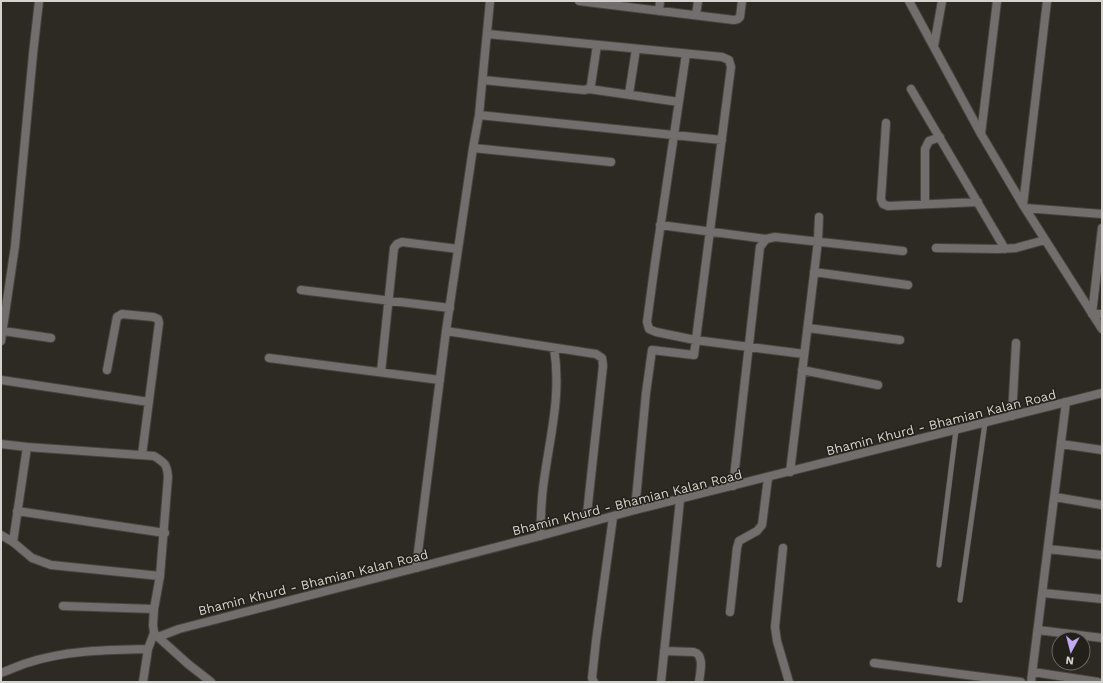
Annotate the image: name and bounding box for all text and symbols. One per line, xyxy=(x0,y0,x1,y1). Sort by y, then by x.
street label: Bhamin Khurd - Bhamian Kalan Road xyxy=(825,387,1058,458)
street label: Bhamin Khurd - Bhamian Kalan Road xyxy=(511,467,744,538)
street label: Bhamin Khurd - Bhamian Kalan Road xyxy=(197,547,430,618)
north arrow xyxy=(1051,631,1091,671)
text: N xyxy=(1065,653,1075,667)

